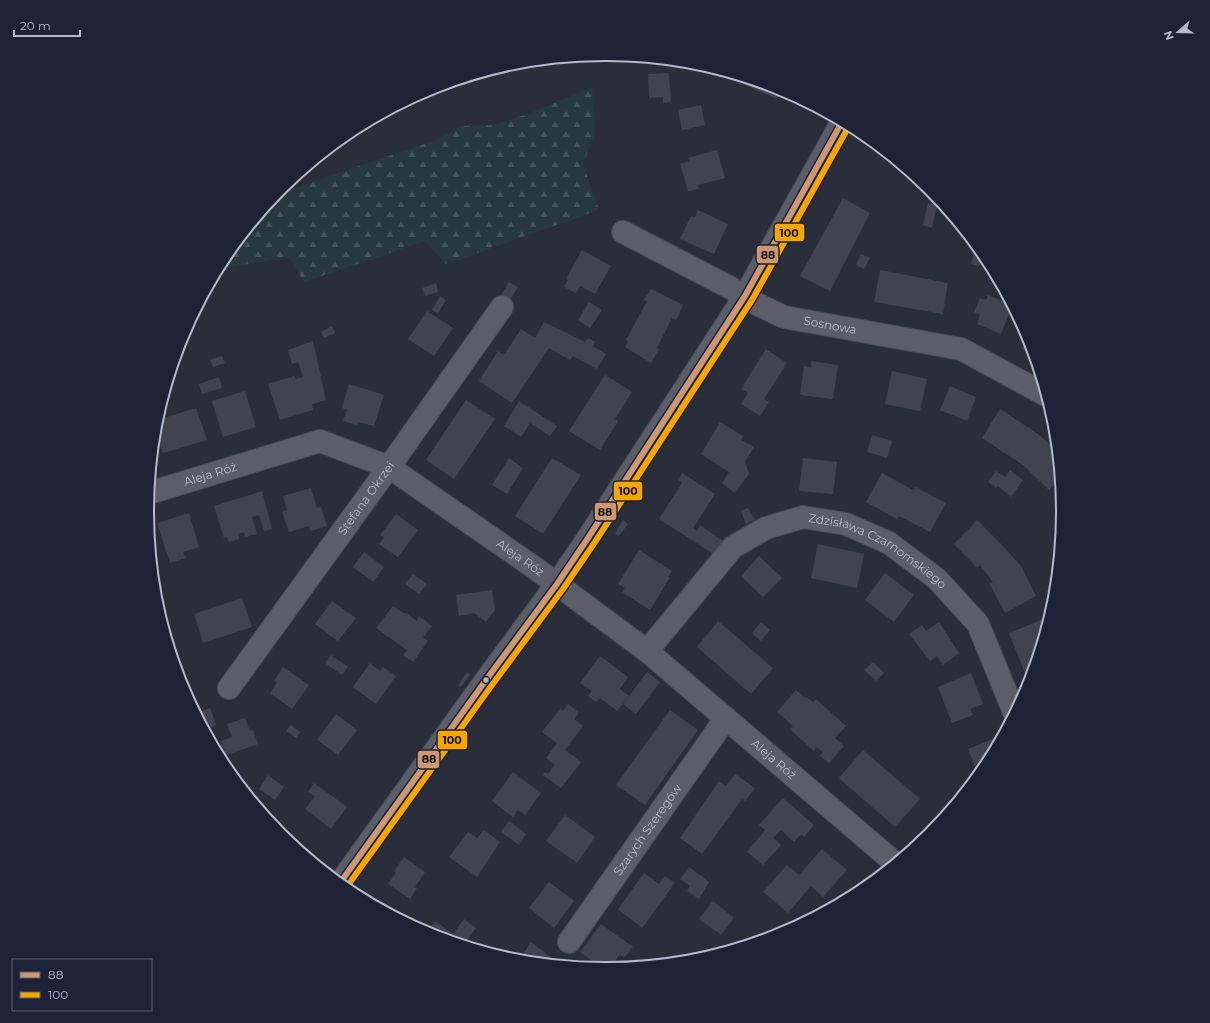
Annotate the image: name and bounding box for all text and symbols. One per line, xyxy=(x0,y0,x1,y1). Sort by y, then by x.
scale bar xyxy=(14,12,80,38)
north arrow xyxy=(1158,12,1198,52)
text: 20 m xyxy=(20,18,51,33)
text: N xyxy=(1161,29,1177,42)
line badge: 100 xyxy=(774,223,805,242)
text: 100 xyxy=(779,226,799,240)
line badge: 88 xyxy=(756,245,779,264)
text: 88 xyxy=(761,248,775,262)
street label: Sosnowa xyxy=(802,313,858,337)
street label: Stefana Okrzei xyxy=(334,458,397,538)
street label: Aleja Róż xyxy=(182,459,238,489)
line badge: 100 xyxy=(613,481,643,501)
text: 100 xyxy=(618,484,638,498)
line badge: 88 xyxy=(594,502,617,521)
text: 88 xyxy=(598,505,612,519)
street label: Zdzisława Czarnomskiego xyxy=(807,510,950,592)
street label: Aleja Róż xyxy=(494,536,547,579)
unlabelled marker xyxy=(481,675,491,685)
line badge: 100 xyxy=(437,730,468,750)
text: 100 xyxy=(442,733,462,747)
street label: Aleja Róż xyxy=(748,735,800,782)
line badge: 88 xyxy=(417,750,440,769)
text: 88 xyxy=(422,752,436,766)
street label: Szarych Szeregów xyxy=(610,780,685,878)
legend xyxy=(12,959,152,1011)
text: 88 xyxy=(48,967,64,982)
text: 100 xyxy=(48,987,68,1002)

